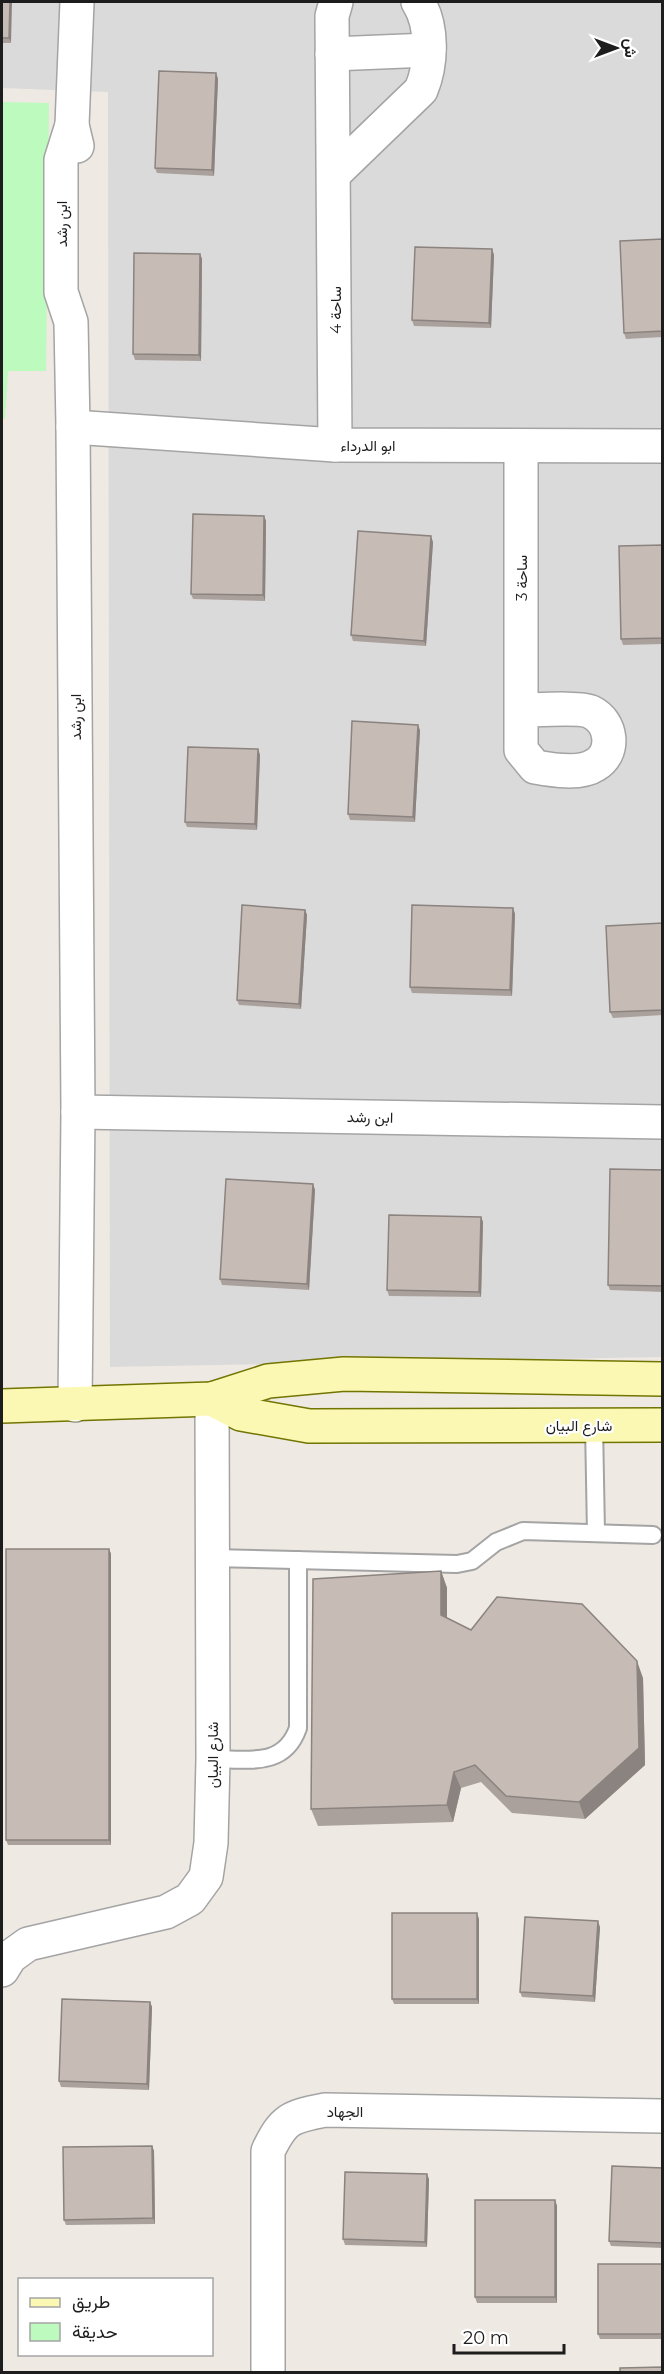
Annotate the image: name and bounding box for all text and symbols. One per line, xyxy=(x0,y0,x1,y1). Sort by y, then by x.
north arrow xyxy=(586,18,646,78)
text: ش xyxy=(621,38,640,58)
street label: ابن رشد xyxy=(52,201,72,247)
street label: ساحة 4 xyxy=(326,286,345,334)
street label: ابو الدرداء xyxy=(341,436,395,455)
street label: ساحة 3 xyxy=(512,555,531,601)
street label: ابن رشد xyxy=(66,694,86,740)
street label: ابن رشد xyxy=(347,1107,393,1128)
street label: شارع البيان xyxy=(546,1416,612,1437)
street label: شارع البيان xyxy=(203,1722,224,1788)
street label: الجهاد xyxy=(327,2102,363,2121)
legend xyxy=(18,2278,213,2356)
text: طريق xyxy=(72,2291,110,2313)
scale bar xyxy=(454,2317,564,2355)
text: حديقة xyxy=(72,2321,118,2343)
text: 20 m xyxy=(463,2327,509,2349)

